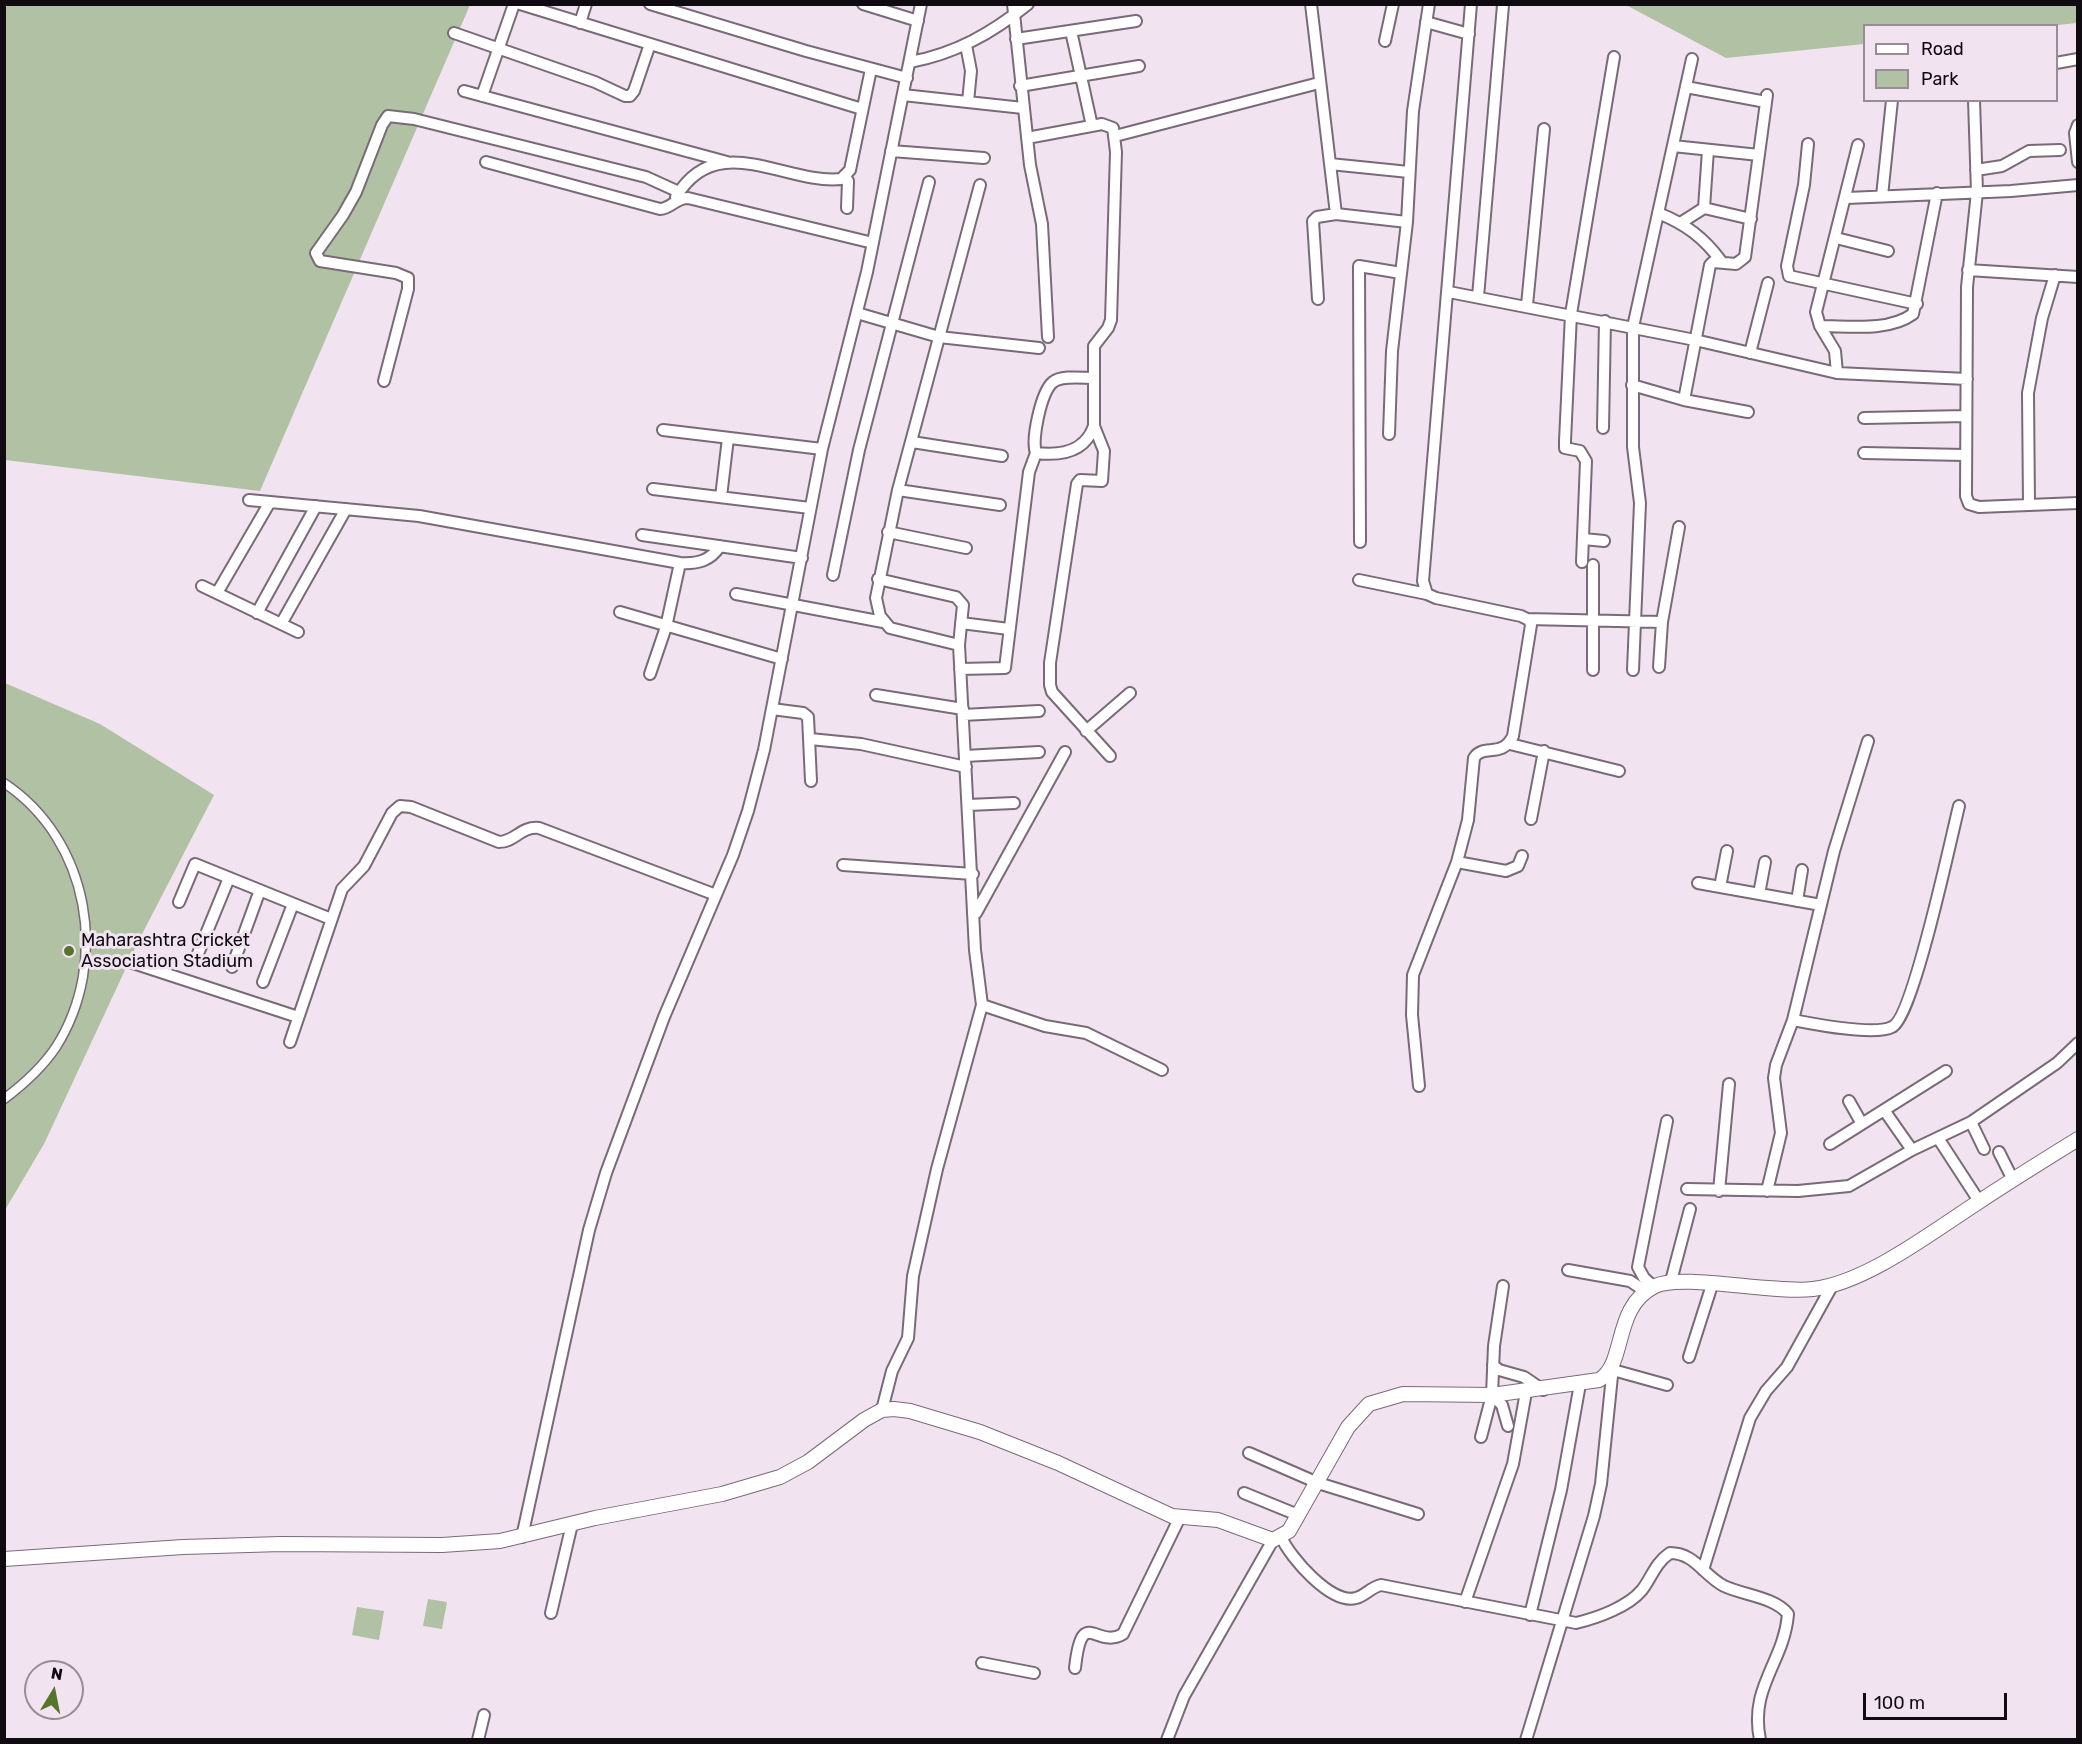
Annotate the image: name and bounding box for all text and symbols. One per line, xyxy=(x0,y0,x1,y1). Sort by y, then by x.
legend xyxy=(1863,24,2058,102)
text: Road xyxy=(1921,38,1964,60)
text: Park xyxy=(1921,68,1958,90)
place label: Maharashtra Cricket Association Stadium xyxy=(81,930,253,972)
marker: Maharashtra Cricket Association Stadium xyxy=(62,944,76,958)
north arrow xyxy=(24,1660,84,1720)
text: N xyxy=(50,1663,64,1684)
scale bar xyxy=(1866,1681,2010,1719)
text: 100 m xyxy=(1874,1692,1925,1714)

